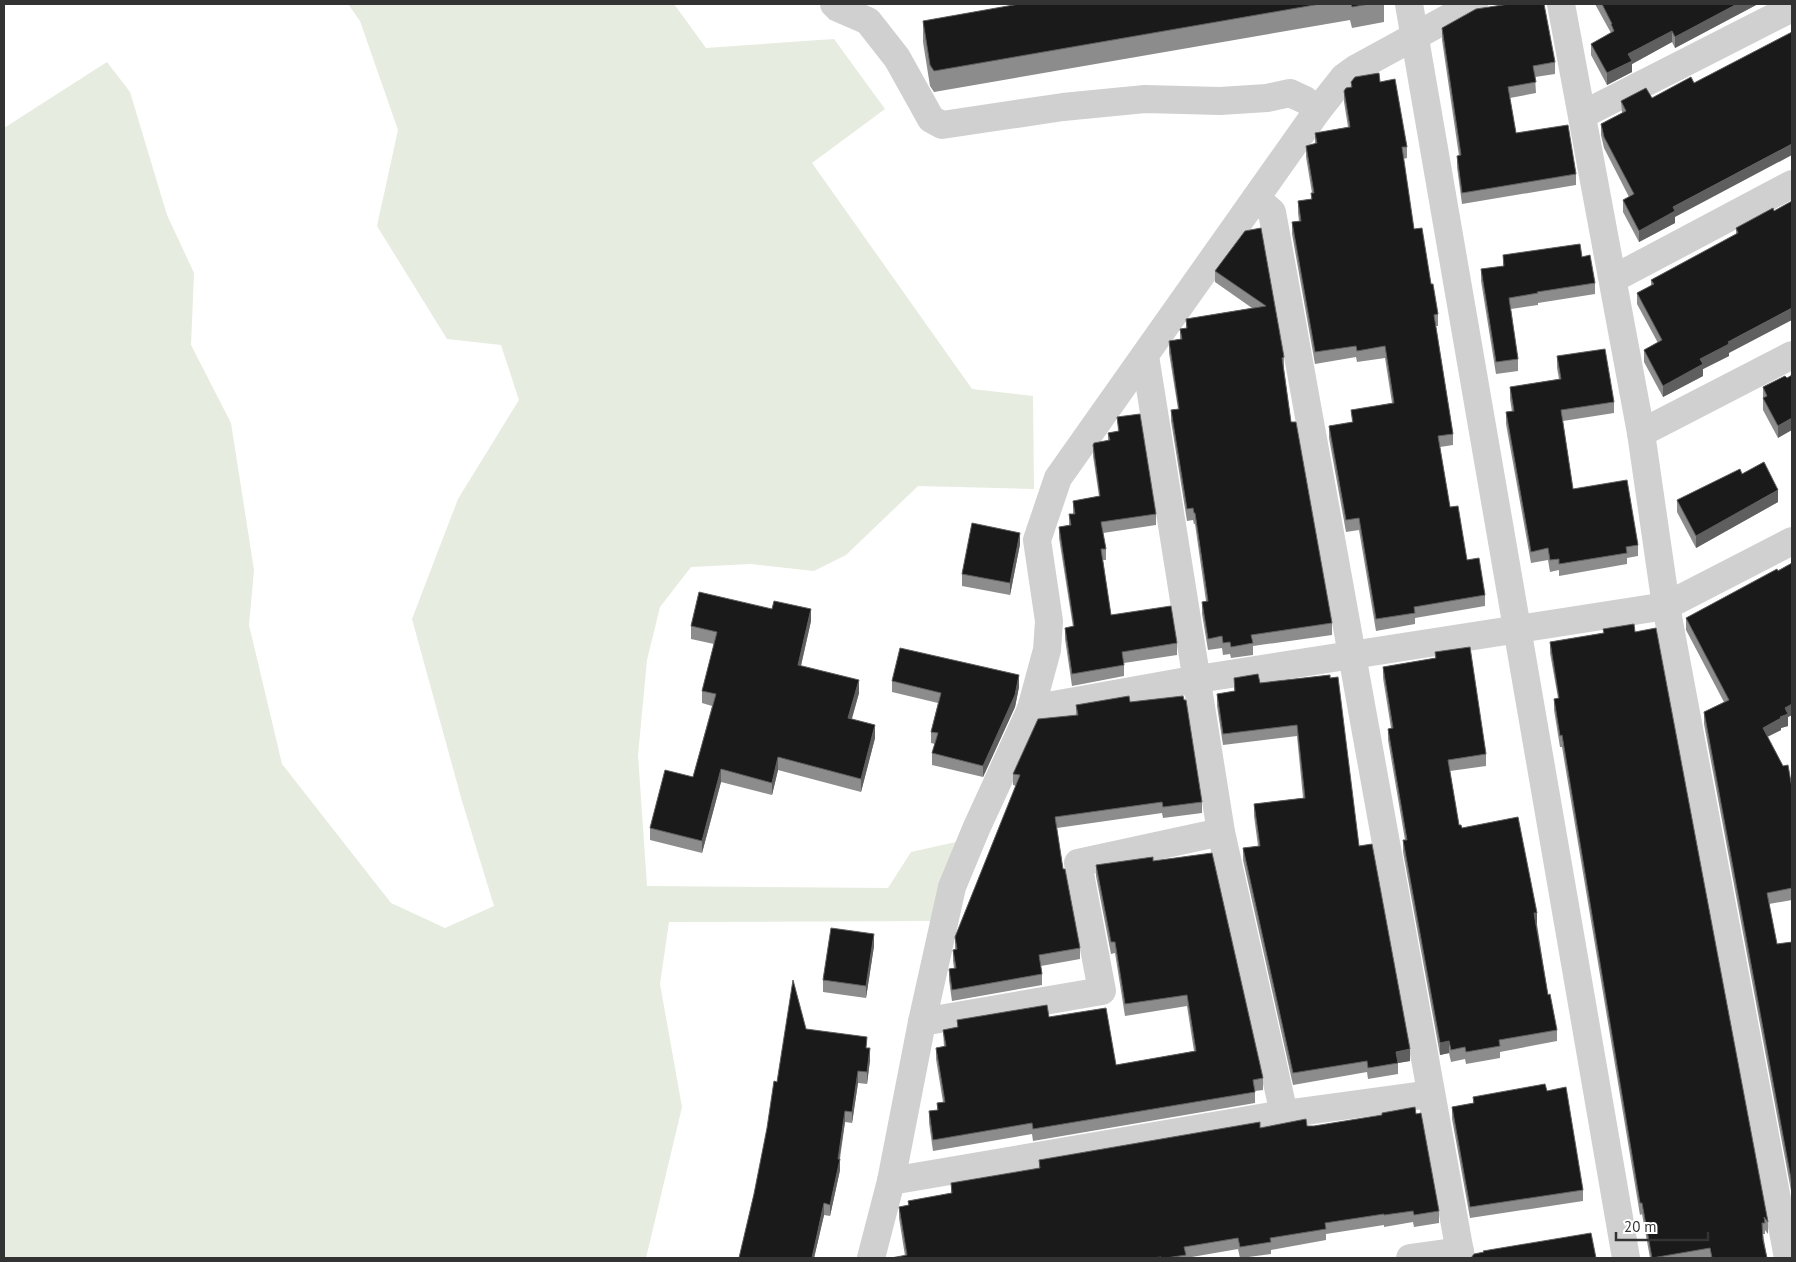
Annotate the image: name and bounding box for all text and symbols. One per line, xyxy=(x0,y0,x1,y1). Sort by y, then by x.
scale bar xyxy=(1616,1210,1708,1242)
text: 20 m xyxy=(1624,1217,1657,1236)

